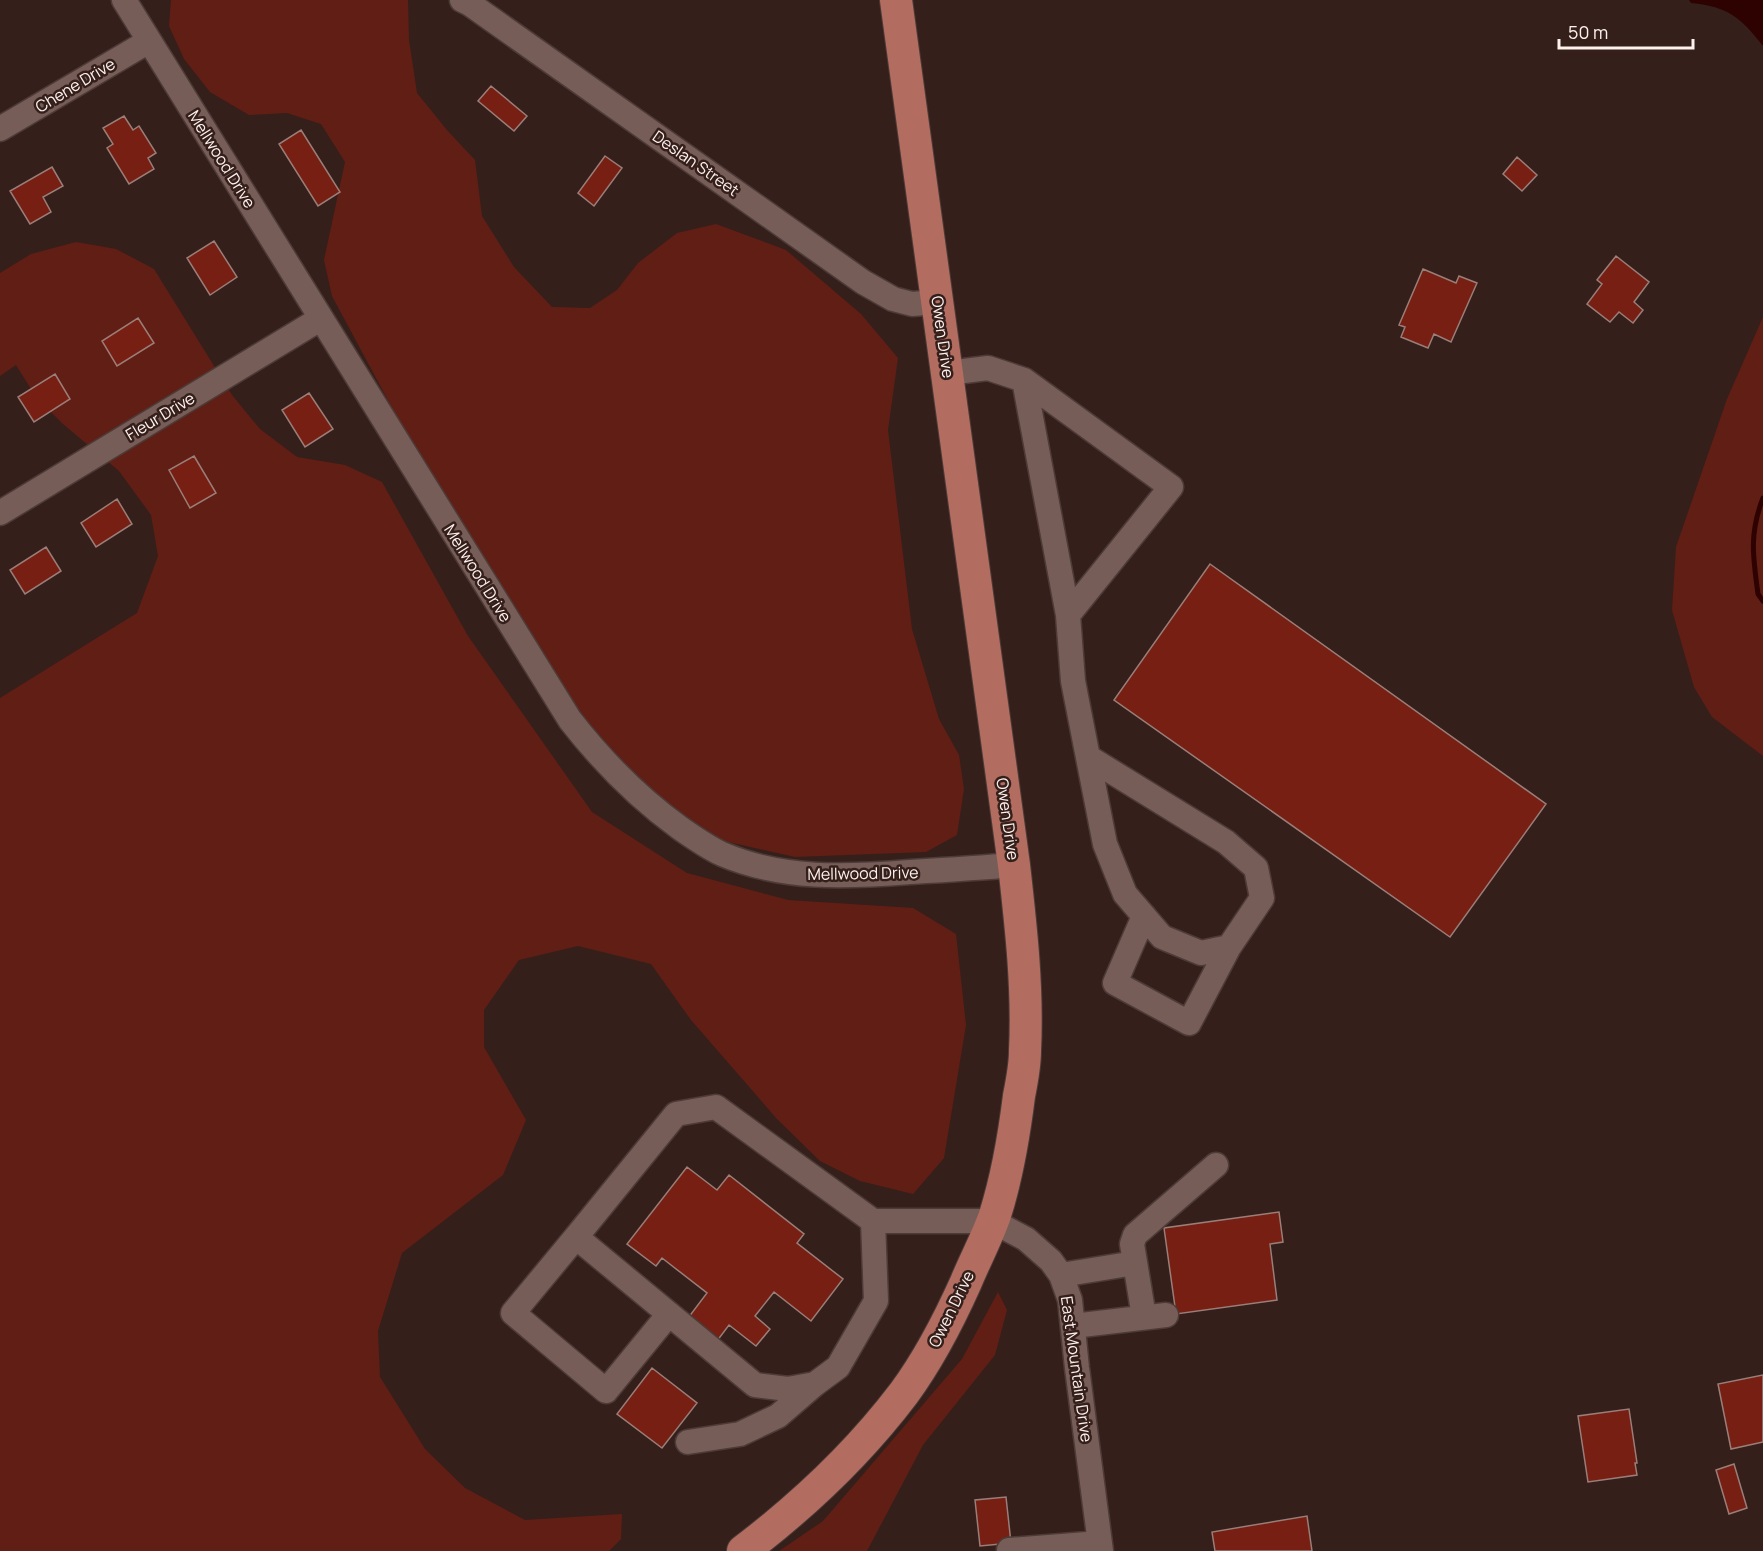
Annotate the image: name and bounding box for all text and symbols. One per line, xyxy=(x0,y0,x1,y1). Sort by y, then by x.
scale bar xyxy=(1559,12,1692,50)
text: 50 m xyxy=(1568,20,1608,44)
street label: Chene Drive xyxy=(31,53,119,117)
street label: Mellwood Drive xyxy=(183,106,261,212)
street label: Deslan Street xyxy=(648,125,744,201)
street label: Owen Drive xyxy=(926,294,960,380)
street label: Fleur Drive xyxy=(121,387,199,445)
street label: Mellwood Drive xyxy=(439,520,517,626)
street label: Owen Drive xyxy=(991,776,1025,862)
street label: Mellwood Drive xyxy=(807,861,919,885)
street label: Owen Drive xyxy=(923,1267,979,1351)
street label: East Mountain Drive xyxy=(1056,1295,1098,1443)

